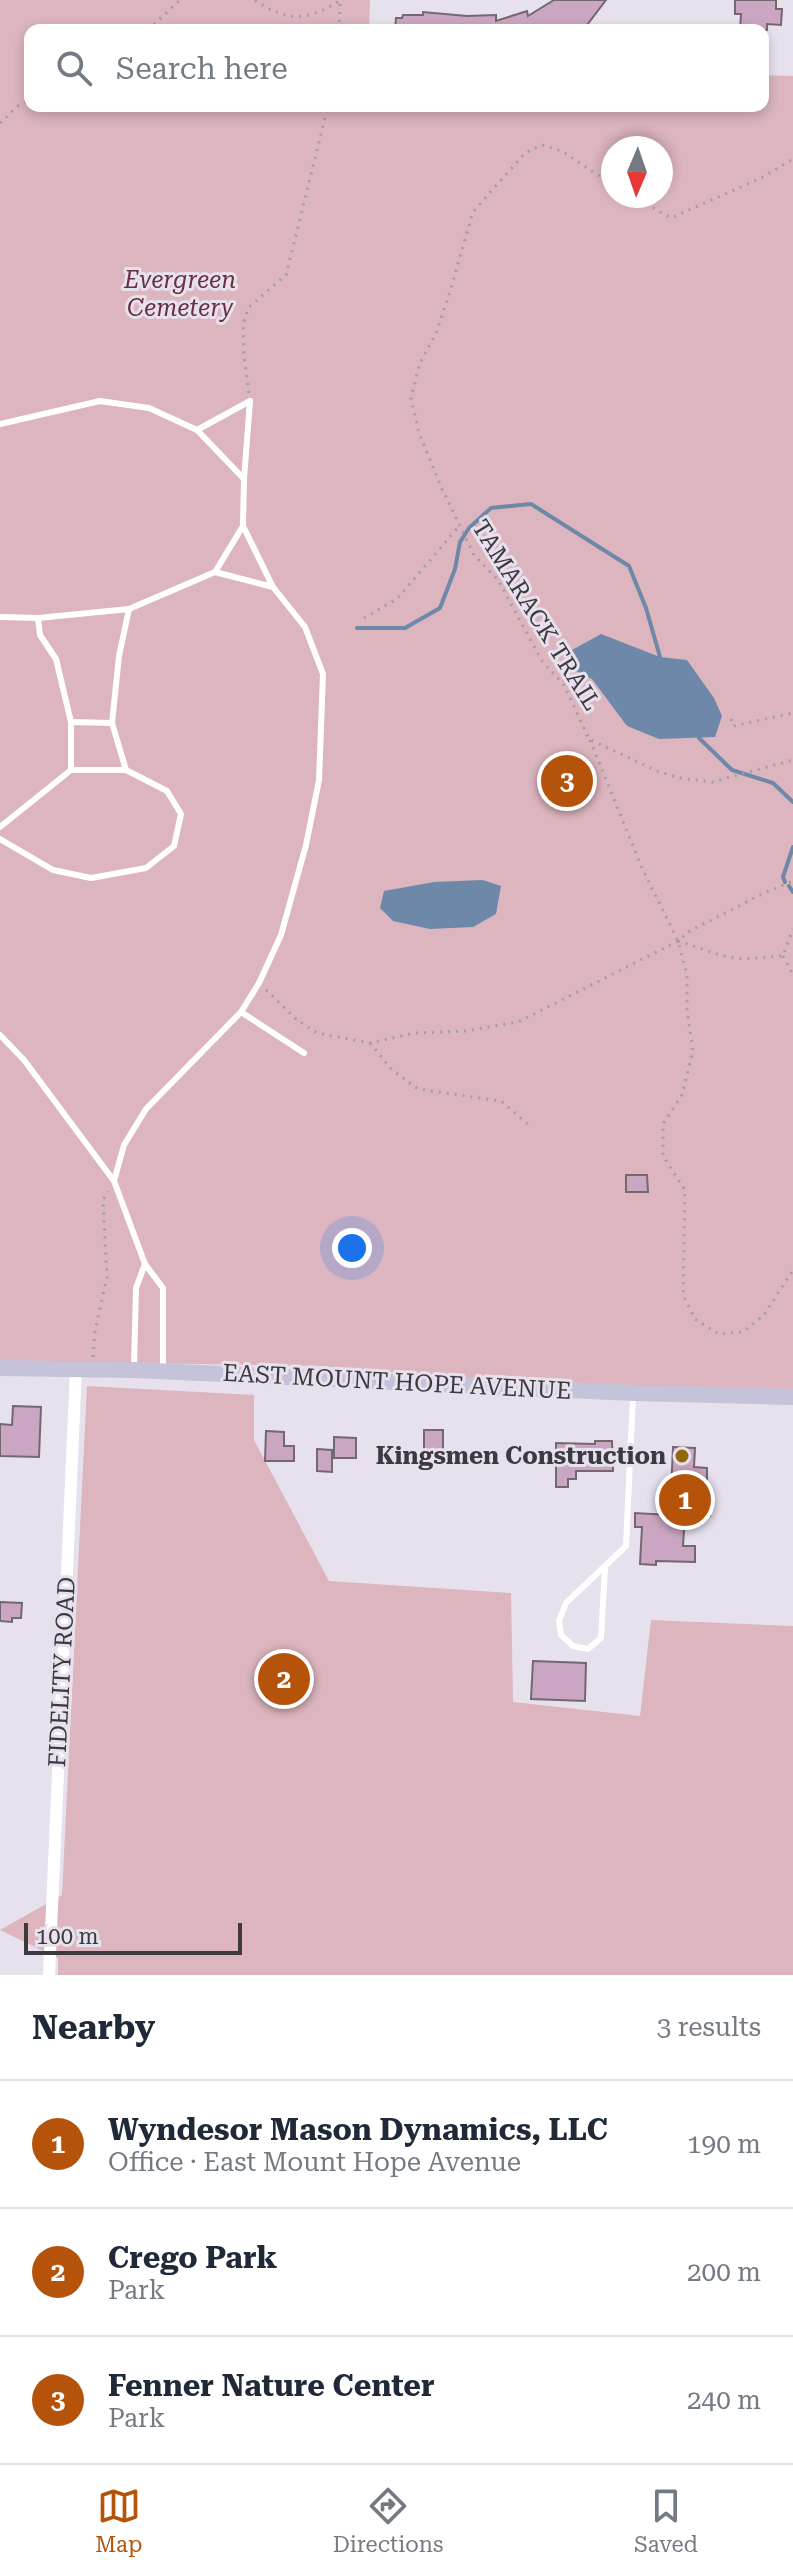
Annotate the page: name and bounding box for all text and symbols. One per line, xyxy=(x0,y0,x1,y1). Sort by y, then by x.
search box xyxy=(24,24,769,112)
icon: search xyxy=(52,46,96,90)
text: Search here xyxy=(116,51,288,86)
north arrow xyxy=(601,136,673,208)
park label: Evergreen Cemetery xyxy=(123,266,236,322)
street label: TAMARACK TRAIL xyxy=(466,515,606,715)
pin: 3 xyxy=(541,751,593,811)
your location xyxy=(332,1228,372,1268)
street label: EAST MOUNT HOPE AVENUE xyxy=(222,1359,572,1405)
place label: Kingsmen Construction xyxy=(376,1442,666,1470)
marker: Kingsmen Construction xyxy=(673,1447,691,1465)
pin: 1 xyxy=(659,1470,711,1530)
street label: FIDELITY ROAD xyxy=(43,1576,81,1768)
pin: 2 xyxy=(258,1649,310,1709)
scale bar xyxy=(24,1919,242,1955)
text: 100 m xyxy=(36,1924,99,1949)
text: Nearby xyxy=(32,2007,155,2047)
text: 3 results xyxy=(657,2012,761,2042)
text: Wyndesor Mason Dynamics, LLC xyxy=(108,2112,608,2147)
text: 1 xyxy=(51,2129,65,2159)
text: 190 m xyxy=(687,2129,761,2159)
text: Office · East Mount Hope Avenue xyxy=(108,2147,521,2177)
text: Crego Park xyxy=(108,2240,277,2275)
text: 2 xyxy=(51,2257,65,2287)
text: 200 m xyxy=(687,2257,761,2287)
text: Park xyxy=(108,2275,165,2305)
text: Fenner Nature Center xyxy=(108,2368,435,2403)
text: 3 xyxy=(51,2385,65,2415)
text: 240 m xyxy=(687,2385,761,2415)
text: Park xyxy=(108,2403,165,2433)
tab: Map xyxy=(95,2484,142,2557)
tab: Directions xyxy=(333,2484,443,2557)
tab: Saved xyxy=(634,2484,698,2557)

